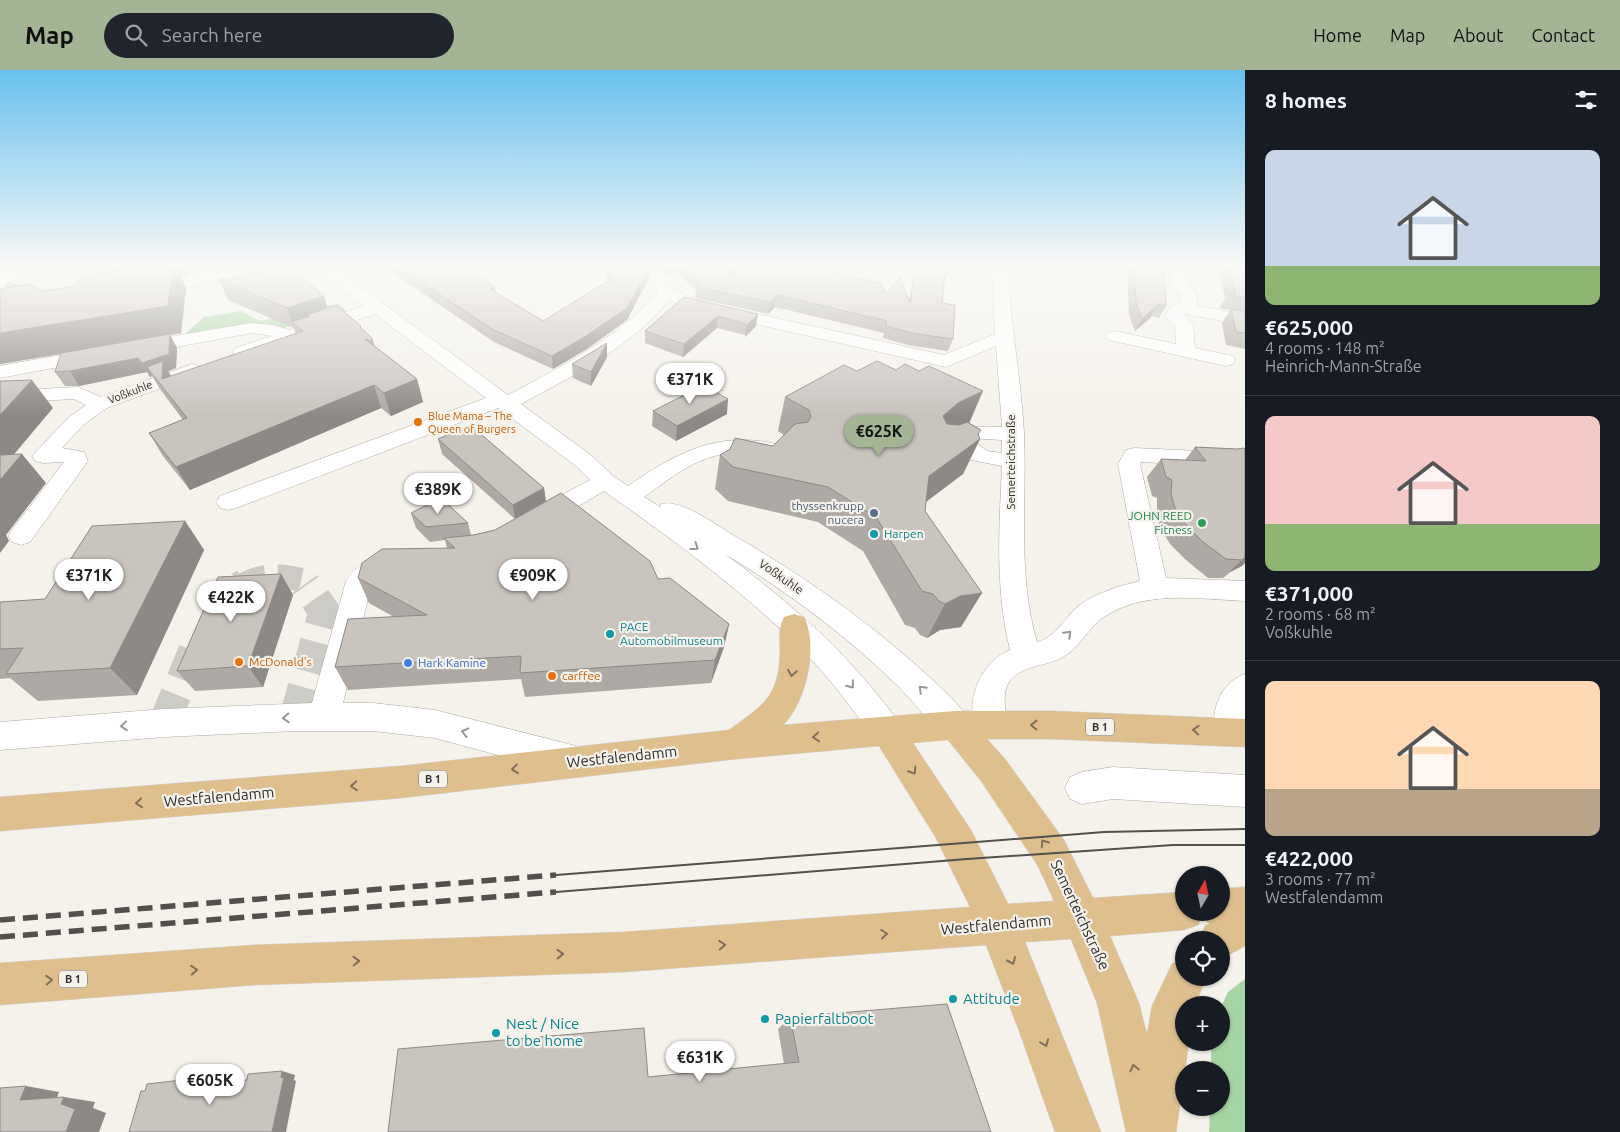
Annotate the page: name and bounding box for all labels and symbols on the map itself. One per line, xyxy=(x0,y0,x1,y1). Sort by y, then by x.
pin: €371K xyxy=(655,362,725,405)
street label: Voßkuhle xyxy=(106,378,154,406)
place label: Blue Mama – The Queen of Burgers xyxy=(428,410,516,435)
pin: €625K xyxy=(844,414,914,457)
street label: Semerteichstraße xyxy=(1004,414,1017,510)
marker: Blue Mama – The Queen of Burgers xyxy=(412,416,424,428)
pin: €389K xyxy=(403,472,473,515)
place label: thyssenkrupp nucera xyxy=(791,499,864,526)
marker: thyssenkrupp nucera xyxy=(868,507,880,519)
place label: JOHN REED Fitness xyxy=(1128,509,1192,536)
marker: JOHN REED Fitness xyxy=(1196,517,1208,529)
place label: Harpen xyxy=(884,527,924,540)
marker: Harpen xyxy=(868,528,880,540)
one-way arrow xyxy=(689,541,699,550)
street label: Voßkuhle xyxy=(757,557,806,597)
pin: €371K xyxy=(54,558,124,601)
pin: €909K xyxy=(498,558,568,601)
pin: €422K xyxy=(196,580,266,623)
place label: PACE Automobilmuseum xyxy=(620,620,723,647)
marker: PACE Automobilmuseum xyxy=(604,628,616,640)
one-way arrow xyxy=(1062,631,1071,640)
place label: McDonald's xyxy=(249,655,312,668)
marker: McDonald's xyxy=(233,656,245,668)
place label: Hark Kamine xyxy=(418,656,486,669)
marker: Hark Kamine xyxy=(402,657,414,669)
place label: carffee xyxy=(562,669,601,682)
one-way arrow xyxy=(788,669,798,678)
marker: carffee xyxy=(546,670,558,682)
one-way arrow xyxy=(846,680,855,689)
one-way arrow xyxy=(919,686,928,695)
one-way arrow xyxy=(282,712,290,723)
road number: B 1 xyxy=(1086,719,1114,736)
one-way arrow xyxy=(1030,720,1038,730)
one-way arrow xyxy=(119,721,127,732)
one-way arrow xyxy=(1192,725,1200,736)
one-way arrow xyxy=(461,727,469,737)
one-way arrow xyxy=(812,731,820,742)
street label: Westfalendamm xyxy=(566,742,678,771)
one-way arrow xyxy=(511,763,519,774)
one-way arrow xyxy=(907,766,917,775)
road number: B 1 xyxy=(419,771,447,788)
one-way arrow xyxy=(349,780,357,791)
street label: Westfalendamm xyxy=(163,783,275,810)
one-way arrow xyxy=(135,797,143,808)
one-way arrow xyxy=(1041,840,1050,849)
street label: Semerteichstraße xyxy=(1047,857,1113,973)
north arrow xyxy=(1175,866,1230,921)
street label: Westfalendamm xyxy=(940,911,1052,938)
one-way arrow xyxy=(880,928,888,939)
one-way arrow xyxy=(718,940,726,951)
one-way arrow xyxy=(556,949,564,960)
one-way arrow xyxy=(353,956,361,967)
one-way arrow xyxy=(1005,956,1016,965)
one-way arrow xyxy=(190,964,198,975)
road number: B 1 xyxy=(59,971,87,988)
one-way arrow xyxy=(45,975,53,986)
place label: Attitude xyxy=(963,990,1020,1007)
marker: Attitude xyxy=(947,993,959,1005)
place label: Papierfaltboot xyxy=(775,1010,873,1027)
marker: Papierfaltboot xyxy=(759,1013,771,1025)
place label: Nest / Nice to be home xyxy=(506,1015,583,1049)
marker: Nest / Nice to be home xyxy=(490,1027,502,1039)
one-way arrow xyxy=(1039,1038,1049,1047)
pin: €631K xyxy=(665,1040,735,1083)
one-way arrow xyxy=(1129,1063,1140,1072)
pin: €605K xyxy=(175,1064,245,1106)

